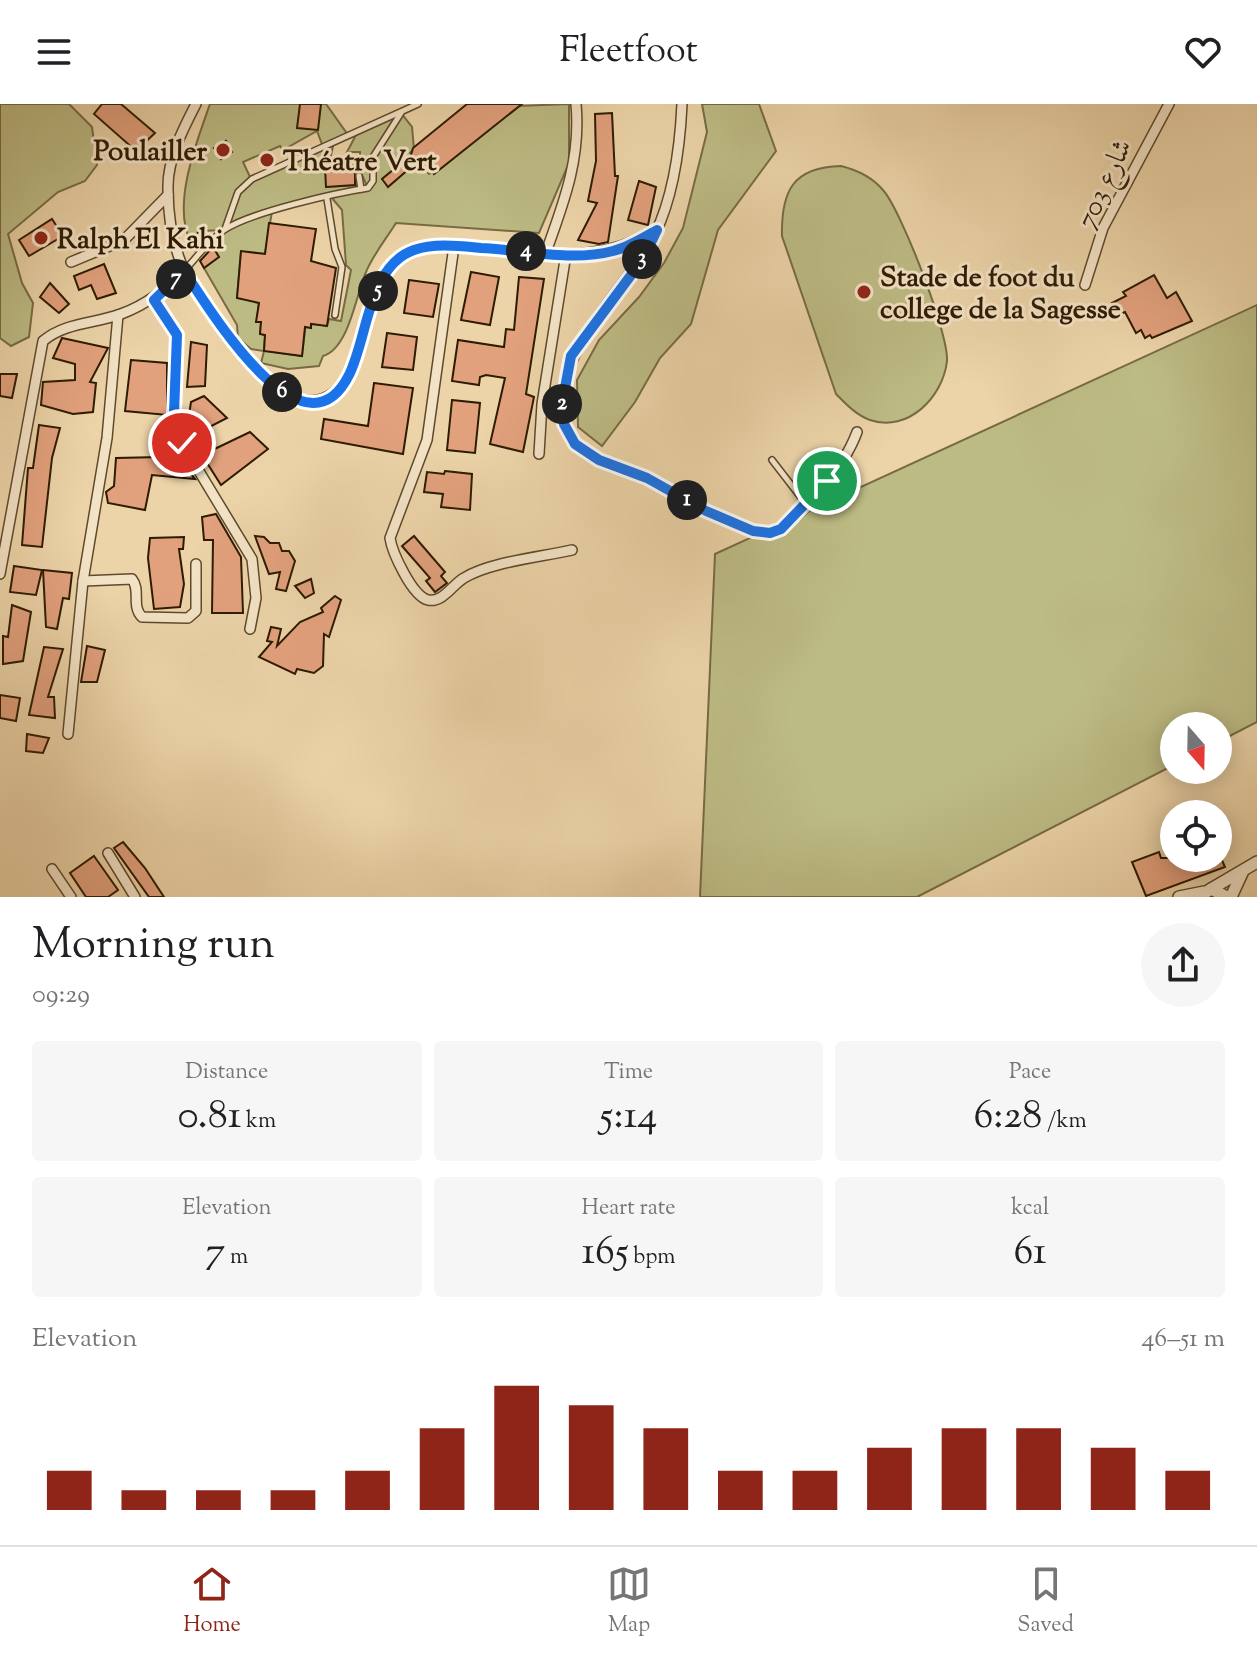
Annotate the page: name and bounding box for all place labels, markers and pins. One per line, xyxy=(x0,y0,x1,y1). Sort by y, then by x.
place label: Poulailler xyxy=(93,133,207,173)
marker: Poulailler xyxy=(214,141,232,159)
place label: Théatre Vert xyxy=(283,143,437,183)
marker: Théatre Vert xyxy=(258,151,276,169)
place label: Ralph El Kahi xyxy=(57,221,224,261)
marker: Ralph El Kahi xyxy=(32,229,50,247)
pin: 4 xyxy=(506,231,546,271)
pin: 3 xyxy=(622,239,662,279)
pin: 7 xyxy=(156,259,196,299)
place label: Stade de foot du college de la Sagesse xyxy=(880,259,1121,331)
pin: 5 xyxy=(358,271,398,311)
marker: Stade de foot du college de la Sagesse xyxy=(855,283,873,301)
pin: 6 xyxy=(262,372,302,412)
pin: 2 xyxy=(542,384,582,424)
pin xyxy=(148,409,216,477)
pin xyxy=(793,447,861,515)
pin: 1 xyxy=(667,480,707,520)

